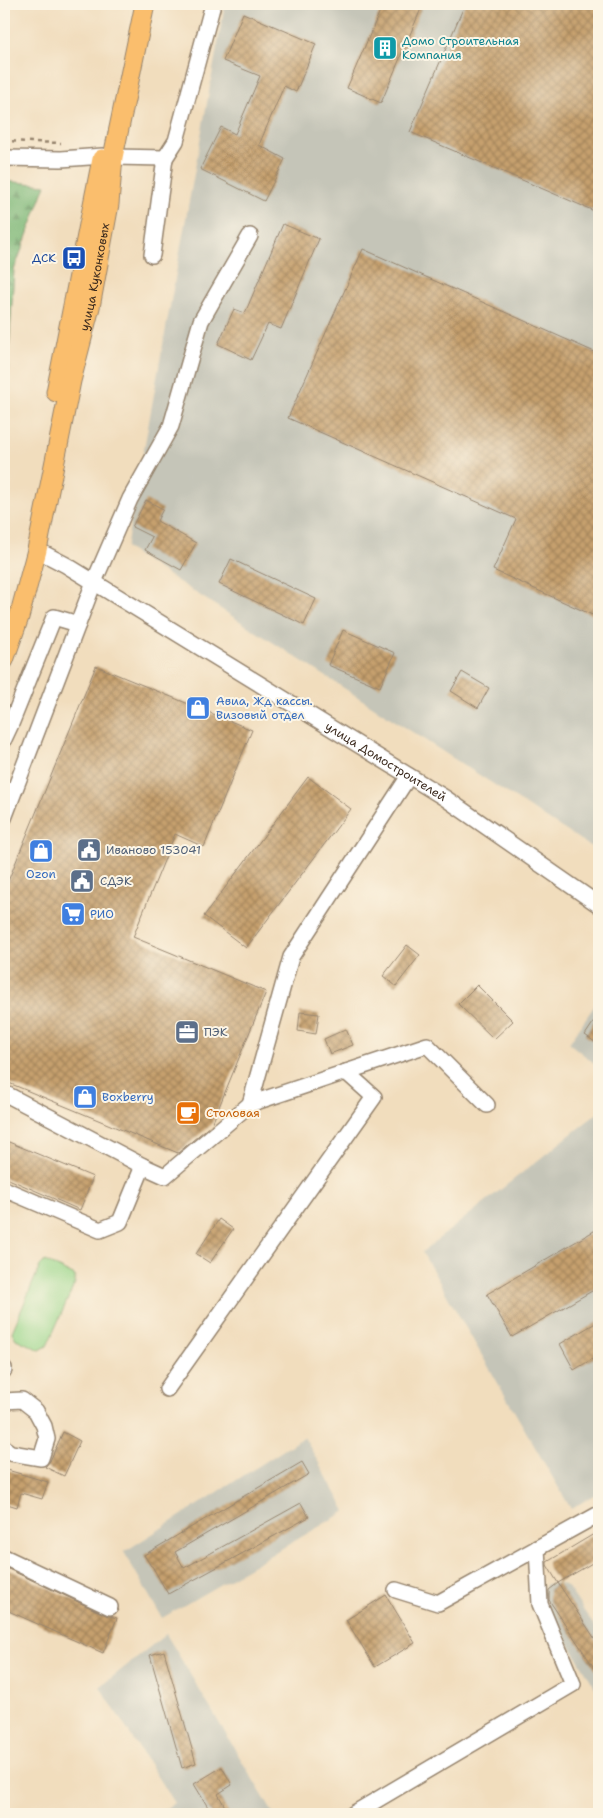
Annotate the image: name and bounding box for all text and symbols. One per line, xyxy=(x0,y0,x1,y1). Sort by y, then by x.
place label: Домо Строительная Компания xyxy=(402,33,519,63)
building icon: Домо Строительная Компания xyxy=(372,35,398,61)
street label: улица Куконковых xyxy=(76,222,113,333)
bus stop icon: ДСК xyxy=(61,245,87,271)
place label: ДСК xyxy=(32,250,56,266)
place label: Авиа, Жд кассы. Визовый отдел xyxy=(216,693,313,723)
shop icon: Авиа, Жд кассы. Визовый отдел xyxy=(185,695,211,721)
street label: улица Домостроителей xyxy=(322,718,450,805)
public building icon: Иваново 153041 xyxy=(76,837,102,863)
shop icon: Ozon xyxy=(28,838,54,864)
place label: Иваново 153041 xyxy=(106,842,201,858)
place label: Ozon xyxy=(26,866,56,882)
public building icon: СДЭК xyxy=(69,868,95,894)
place label: СДЭК xyxy=(100,873,132,889)
supermarket icon: РИО xyxy=(60,901,86,927)
place label: РИО xyxy=(90,906,114,922)
office icon: ПЭК xyxy=(174,1019,200,1045)
place label: ПЭК xyxy=(204,1024,228,1040)
shop icon: Boxberry xyxy=(72,1084,98,1110)
place label: Boxberry xyxy=(102,1089,154,1105)
cafe icon: Столовая xyxy=(175,1100,201,1126)
place label: Столовая xyxy=(206,1105,260,1121)

